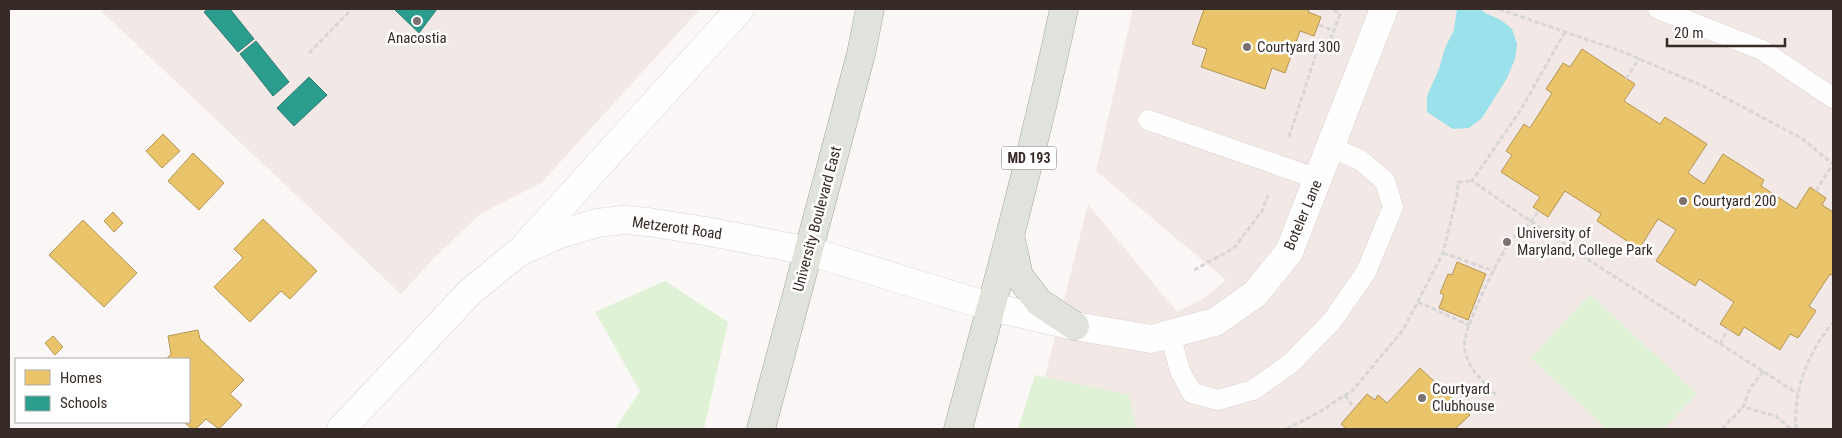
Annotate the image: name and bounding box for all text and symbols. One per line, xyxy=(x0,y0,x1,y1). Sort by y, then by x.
marker: Anacostia xyxy=(411,15,423,27)
scale bar xyxy=(1667,15,1784,47)
text: 20 m xyxy=(1674,24,1704,42)
place label: Anacostia xyxy=(387,29,447,47)
place label: Courtyard 300 xyxy=(1257,38,1341,56)
marker: Courtyard 300 xyxy=(1241,41,1253,53)
street label: University Boulevard East xyxy=(789,144,845,294)
road number: MD 193 xyxy=(1002,146,1056,170)
street label: Boteler Lane xyxy=(1280,177,1326,253)
place label: Courtyard 200 xyxy=(1693,192,1777,210)
marker: Courtyard 200 xyxy=(1677,195,1689,207)
street label: Metzerott Road xyxy=(631,213,723,243)
place label: University of Maryland, College Park xyxy=(1517,224,1653,259)
marker: University of Maryland, College Park xyxy=(1501,236,1513,248)
legend xyxy=(15,358,190,423)
text: Homes xyxy=(60,369,102,387)
place label: Courtyard Clubhouse xyxy=(1432,380,1495,415)
marker: Courtyard Clubhouse xyxy=(1416,392,1428,404)
text: Schools xyxy=(60,394,107,412)

